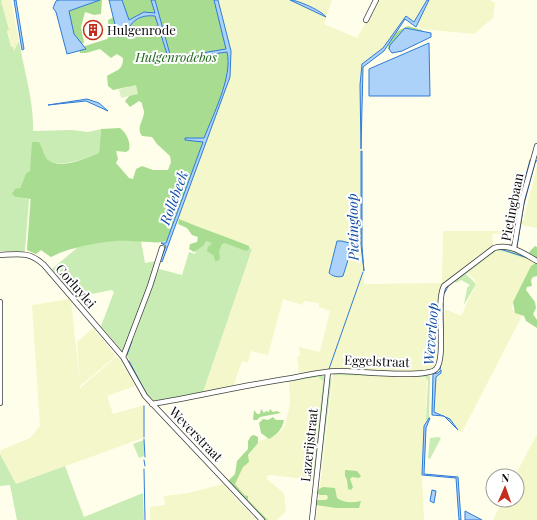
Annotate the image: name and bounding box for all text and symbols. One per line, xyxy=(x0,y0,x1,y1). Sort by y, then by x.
building icon: Hulgenrode xyxy=(82,19,104,41)
place label: Hulgenrode xyxy=(107,21,176,38)
park label: Hulgenrodebos xyxy=(134,48,217,65)
water label: Rollebeek xyxy=(155,168,192,228)
street label: Pietingbaan xyxy=(497,171,526,242)
water label: Pietingloop xyxy=(342,193,363,262)
street label: Corluylei xyxy=(53,260,100,311)
water label: Weverloop xyxy=(419,302,442,366)
street label: Eggelstraat xyxy=(344,351,410,370)
street label: Weverstraat xyxy=(165,402,227,465)
street label: Lazerijstraat xyxy=(296,407,321,482)
north arrow xyxy=(485,468,525,508)
text: N xyxy=(501,470,510,485)

